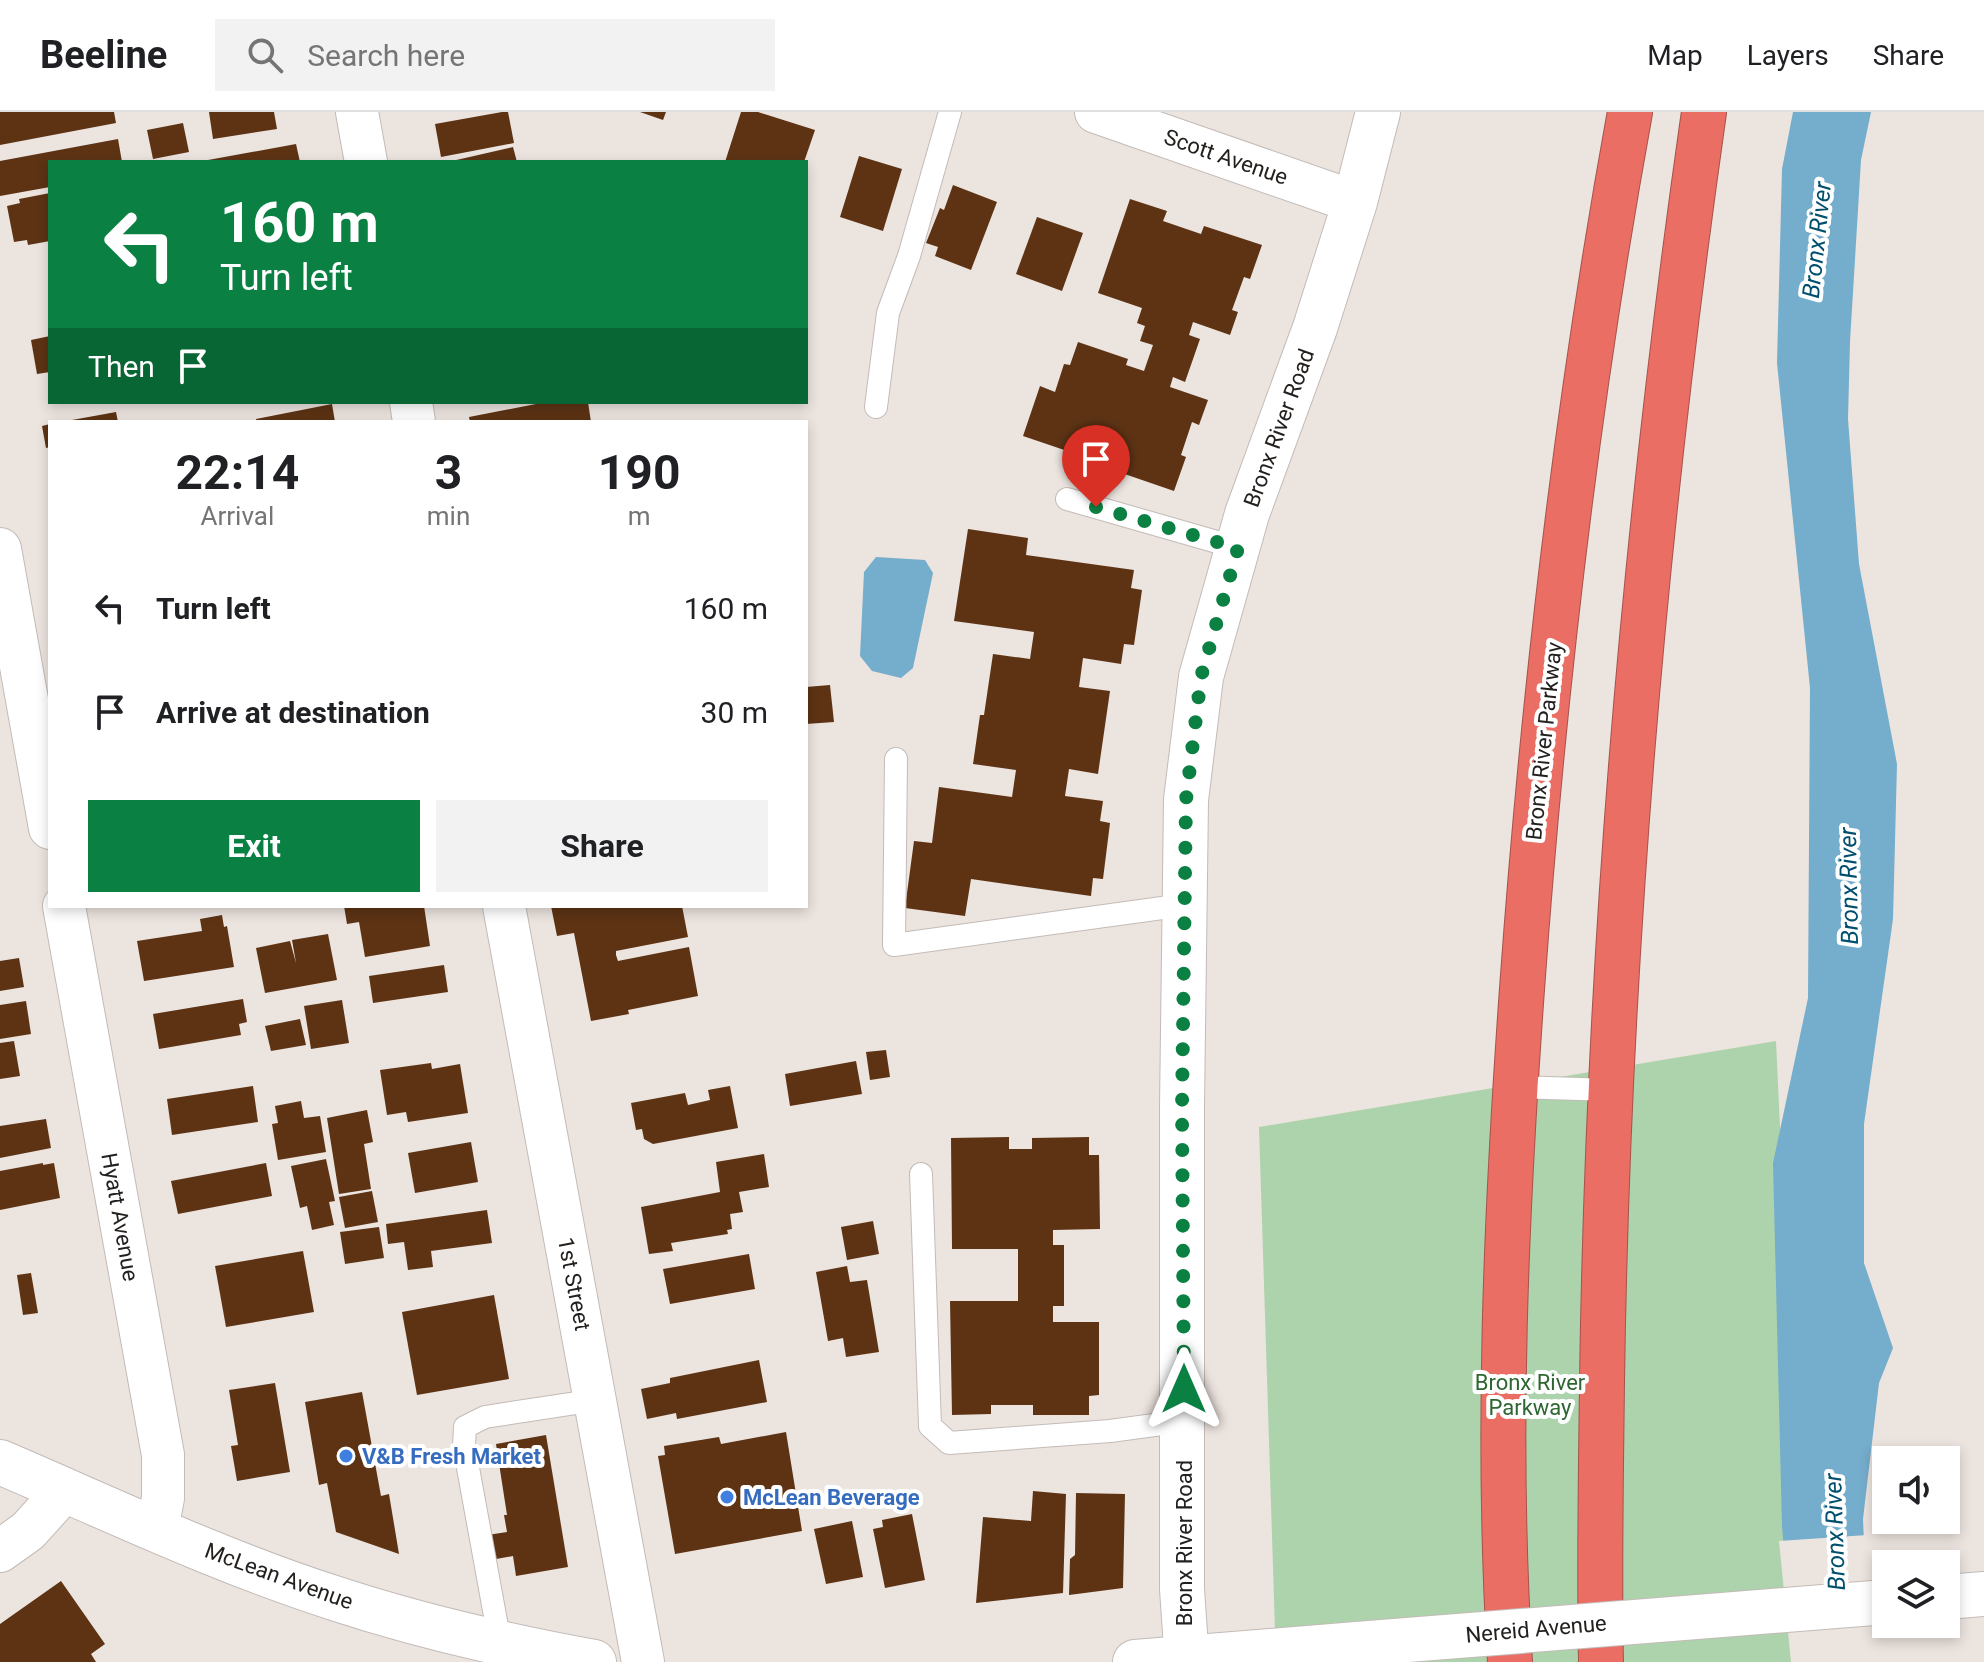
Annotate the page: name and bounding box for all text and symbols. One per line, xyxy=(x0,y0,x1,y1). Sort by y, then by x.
search box xyxy=(215,19,775,91)
text: Beeline xyxy=(40,33,167,77)
icon: search xyxy=(243,33,287,77)
text: Search here xyxy=(307,38,465,73)
text: Map xyxy=(1647,39,1703,72)
text: Layers xyxy=(1747,39,1829,72)
text: Share xyxy=(1873,39,1944,72)
street label: Scott Avenue xyxy=(1161,124,1291,190)
water label: Bronx River xyxy=(1797,179,1837,300)
text: 160 m xyxy=(220,190,379,256)
icon: left xyxy=(88,192,192,296)
text: Turn left xyxy=(220,257,353,299)
icon: arrive xyxy=(171,344,215,388)
street label: Bronx River Road xyxy=(1239,345,1319,511)
text: Then xyxy=(88,349,155,384)
pin xyxy=(1062,425,1130,507)
icon: arrive xyxy=(1074,437,1118,481)
text: 22:14 xyxy=(176,444,299,501)
text: 3 xyxy=(435,444,462,501)
text: 190 xyxy=(598,444,680,501)
text: Arrival xyxy=(201,501,274,531)
text: min xyxy=(427,501,470,531)
text: m xyxy=(628,501,651,531)
icon: left xyxy=(88,586,132,630)
text: Turn left xyxy=(156,591,271,626)
text: 160 m xyxy=(684,591,768,626)
street label: Bronx River Parkway xyxy=(1521,640,1567,841)
icon: arrive xyxy=(88,690,132,734)
text: Arrive at destination xyxy=(156,695,430,730)
text: 30 m xyxy=(701,695,768,730)
button: Exit xyxy=(88,800,420,892)
button: Share xyxy=(436,800,768,892)
water label: Bronx River xyxy=(1834,826,1864,945)
street label: Hyatt Avenue xyxy=(96,1151,144,1283)
street label: 1st Street xyxy=(553,1235,595,1333)
position arrow xyxy=(1142,1347,1226,1431)
park label: Bronx River Parkway xyxy=(1475,1370,1586,1420)
place label: V&B Fresh Market xyxy=(362,1444,541,1469)
map controls xyxy=(1872,1446,1960,1638)
button: sound xyxy=(1872,1446,1960,1534)
marker: V&B Fresh Market xyxy=(337,1447,355,1465)
street label: Bronx River Road xyxy=(1172,1460,1197,1626)
water label: Bronx River xyxy=(1819,1472,1851,1591)
place label: McLean Beverage xyxy=(743,1485,920,1510)
marker: McLean Beverage xyxy=(718,1488,736,1506)
street label: McLean Avenue xyxy=(202,1538,356,1614)
button: layers xyxy=(1872,1550,1960,1638)
street label: Nereid Avenue xyxy=(1464,1610,1608,1648)

